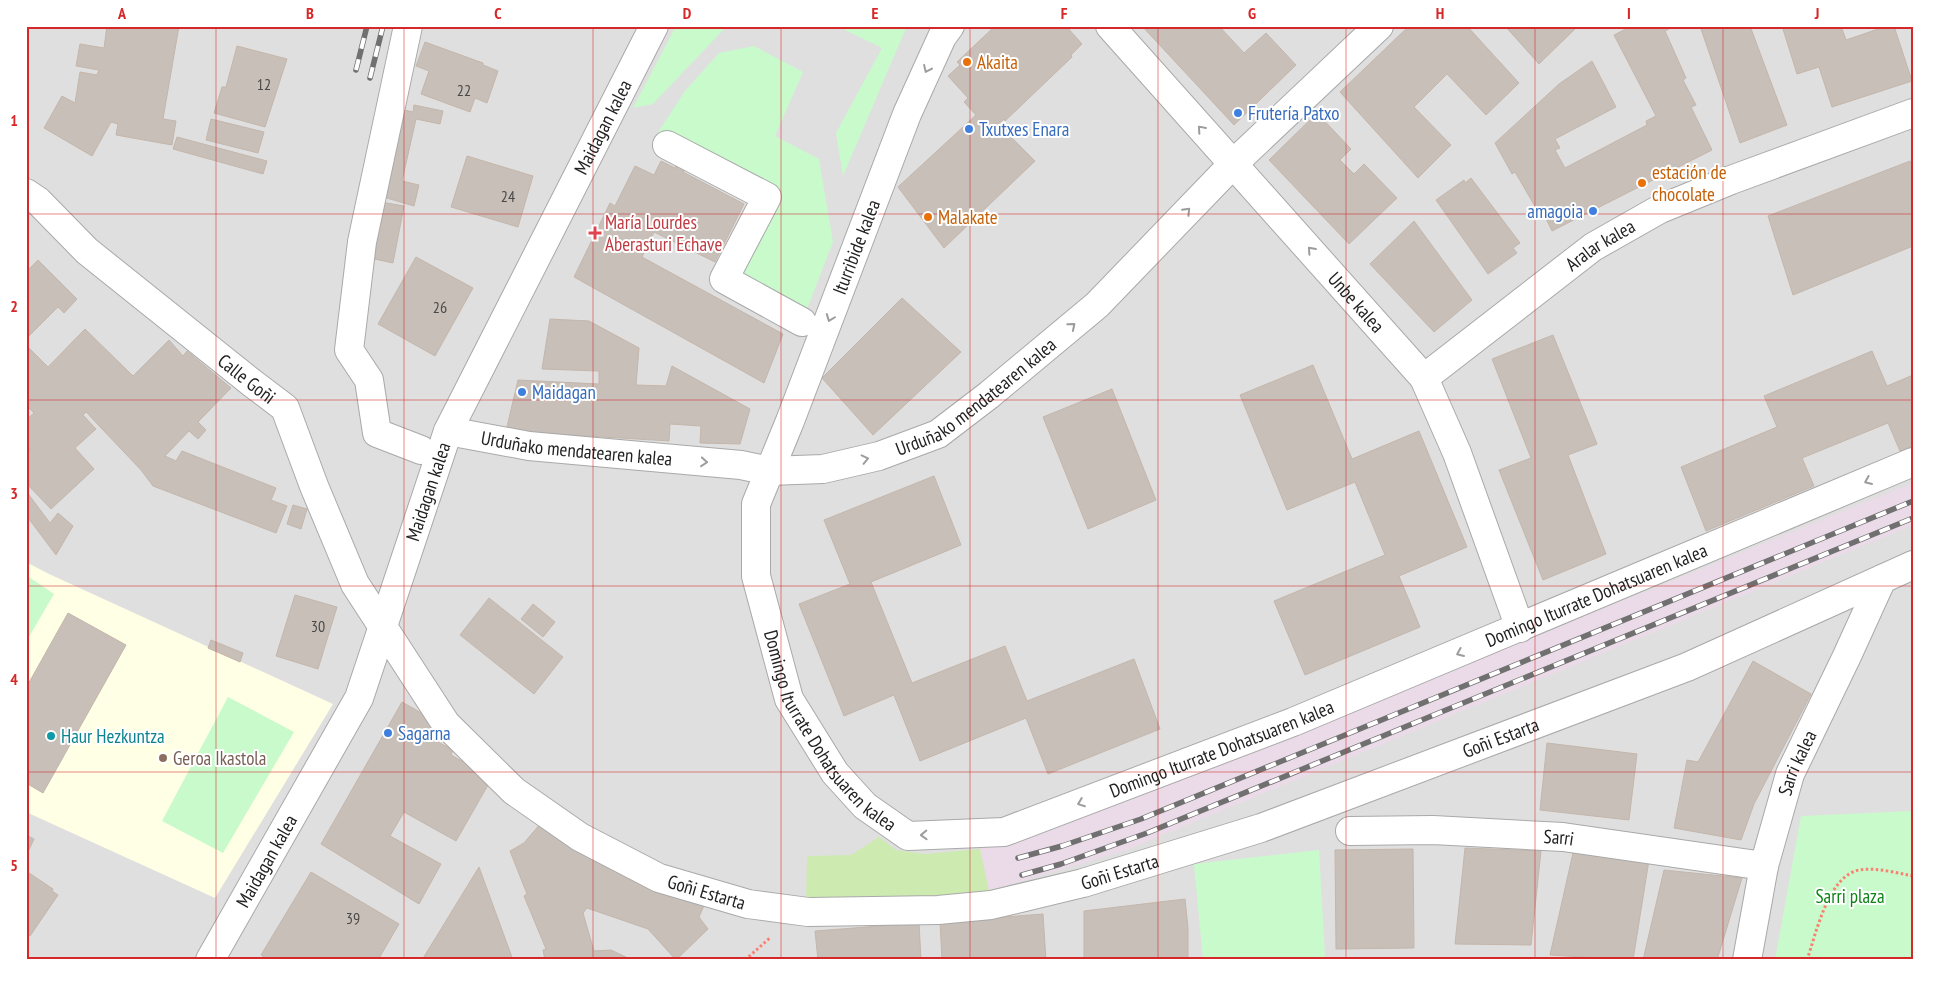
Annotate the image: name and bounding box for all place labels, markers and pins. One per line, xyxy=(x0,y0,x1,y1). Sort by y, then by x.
place label: Akaita xyxy=(977,50,1018,74)
marker: Akaita xyxy=(961,56,973,68)
place label: Frutería Patxo xyxy=(1248,101,1340,125)
marker: Frutería Patxo xyxy=(1232,107,1244,119)
place label: Txutxes Enara xyxy=(979,117,1069,141)
marker: Txutxes Enara xyxy=(963,123,975,135)
place label: estación de chocolate xyxy=(1652,160,1727,206)
marker: estación de chocolate xyxy=(1636,177,1648,189)
place label: amagoia xyxy=(1527,199,1583,223)
place label: Malakate xyxy=(938,205,998,229)
marker: amagoia xyxy=(1587,205,1599,217)
place label: María Lourdes Aberasturi Echave xyxy=(605,210,722,256)
marker: Malakate xyxy=(922,211,934,223)
marker: María Lourdes Aberasturi Echave xyxy=(589,227,601,239)
place label: Maidagan xyxy=(532,380,596,404)
marker: Maidagan xyxy=(516,386,528,398)
place label: Sagarna xyxy=(398,721,451,745)
place label: Haur Hezkuntza xyxy=(61,724,165,748)
marker: Sagarna xyxy=(382,727,394,739)
marker: Haur Hezkuntza xyxy=(45,730,57,742)
place label: Geroa Ikastola xyxy=(173,746,266,770)
marker: Geroa Ikastola xyxy=(157,752,169,764)

